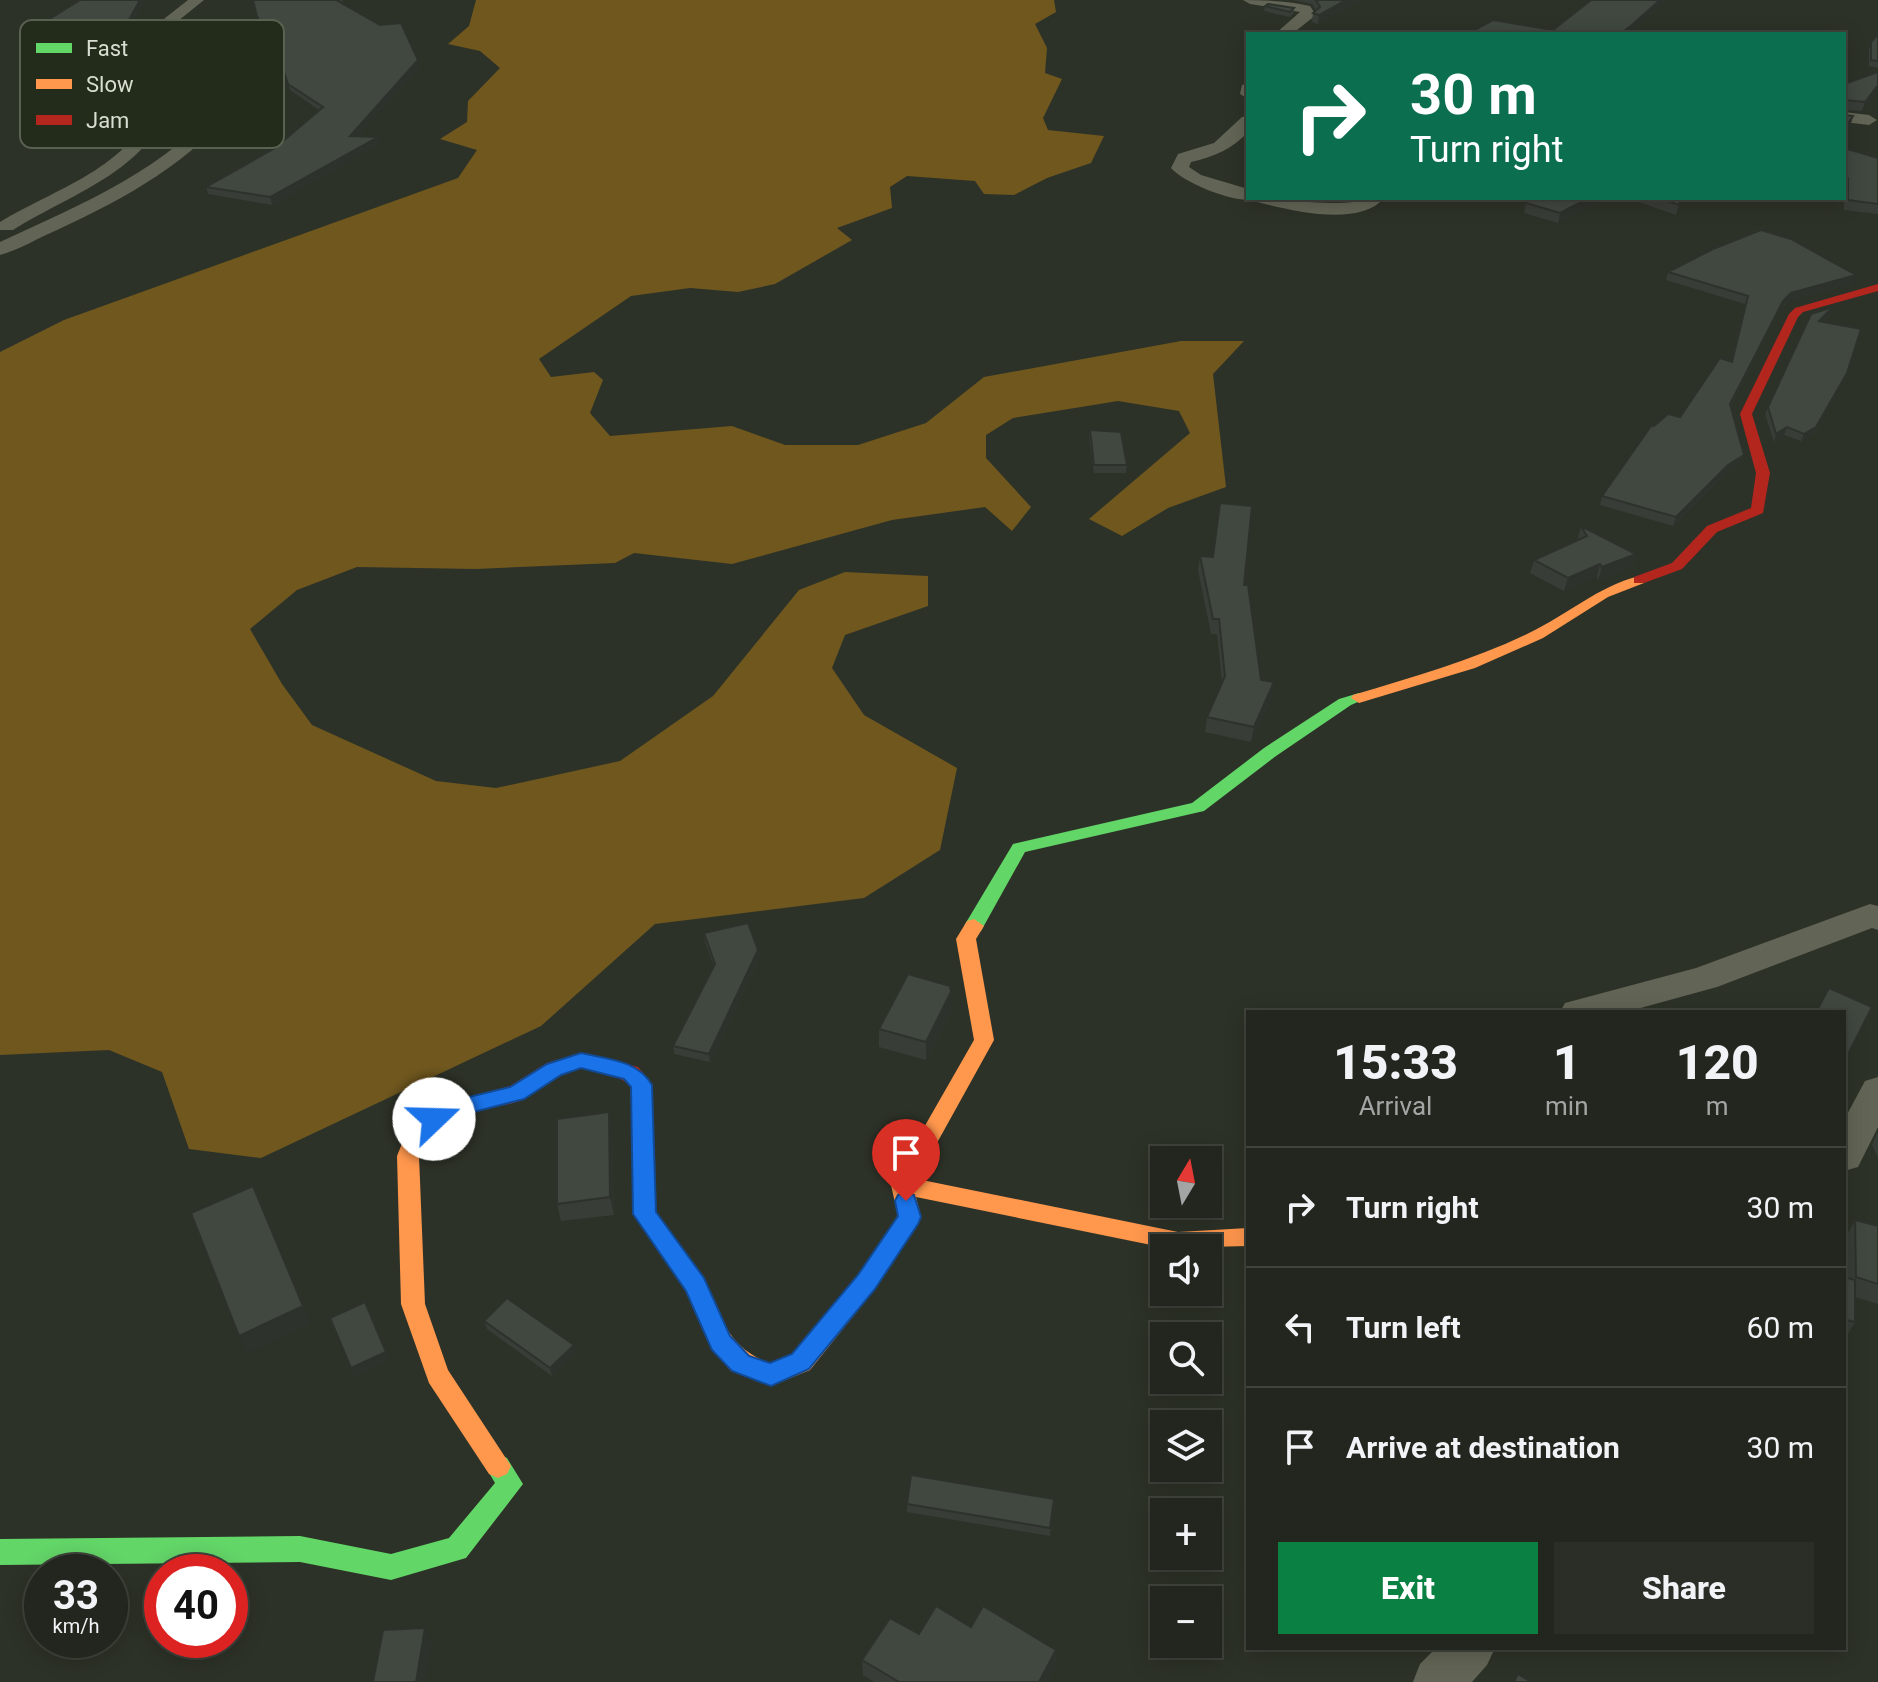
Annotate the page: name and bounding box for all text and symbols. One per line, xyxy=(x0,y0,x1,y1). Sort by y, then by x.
legend xyxy=(20,20,284,148)
text: Fast xyxy=(86,36,128,61)
text: 30 m xyxy=(1410,62,1537,128)
icon: right xyxy=(1278,64,1382,168)
text: Slow xyxy=(86,72,134,97)
text: Jam xyxy=(86,108,129,133)
text: Turn right xyxy=(1410,129,1563,171)
text: 15:33 xyxy=(1333,1034,1458,1091)
text: 1 xyxy=(1553,1034,1581,1091)
text: 120 xyxy=(1676,1034,1759,1091)
position arrow xyxy=(392,1077,476,1161)
text: Arrival xyxy=(1359,1091,1432,1121)
text: min xyxy=(1545,1091,1589,1121)
text: m xyxy=(1706,1091,1729,1121)
pin xyxy=(872,1119,940,1201)
icon: arrive xyxy=(884,1131,928,1175)
north arrow xyxy=(1150,1146,1222,1218)
map controls xyxy=(1150,1146,1222,1658)
icon: right xyxy=(1278,1185,1322,1229)
text: Turn right xyxy=(1346,1190,1479,1225)
text: 30 m xyxy=(1747,1190,1814,1225)
button: sound xyxy=(1150,1234,1222,1306)
icon: left xyxy=(1278,1305,1322,1349)
text: Turn left xyxy=(1346,1310,1461,1345)
text: 60 m xyxy=(1747,1310,1814,1345)
button: search xyxy=(1150,1322,1222,1394)
button: layers xyxy=(1150,1410,1222,1482)
icon: arrive xyxy=(1278,1425,1322,1469)
text: Arrive at destination xyxy=(1346,1430,1620,1465)
text: 30 m xyxy=(1747,1430,1814,1465)
button: + xyxy=(1150,1498,1222,1570)
button: Exit xyxy=(1278,1542,1538,1634)
button: Share xyxy=(1554,1542,1814,1634)
speed limit sign: 40 xyxy=(144,1554,248,1658)
text: 33 xyxy=(53,1572,99,1619)
button: − xyxy=(1150,1586,1222,1658)
text: km/h xyxy=(53,1614,99,1638)

